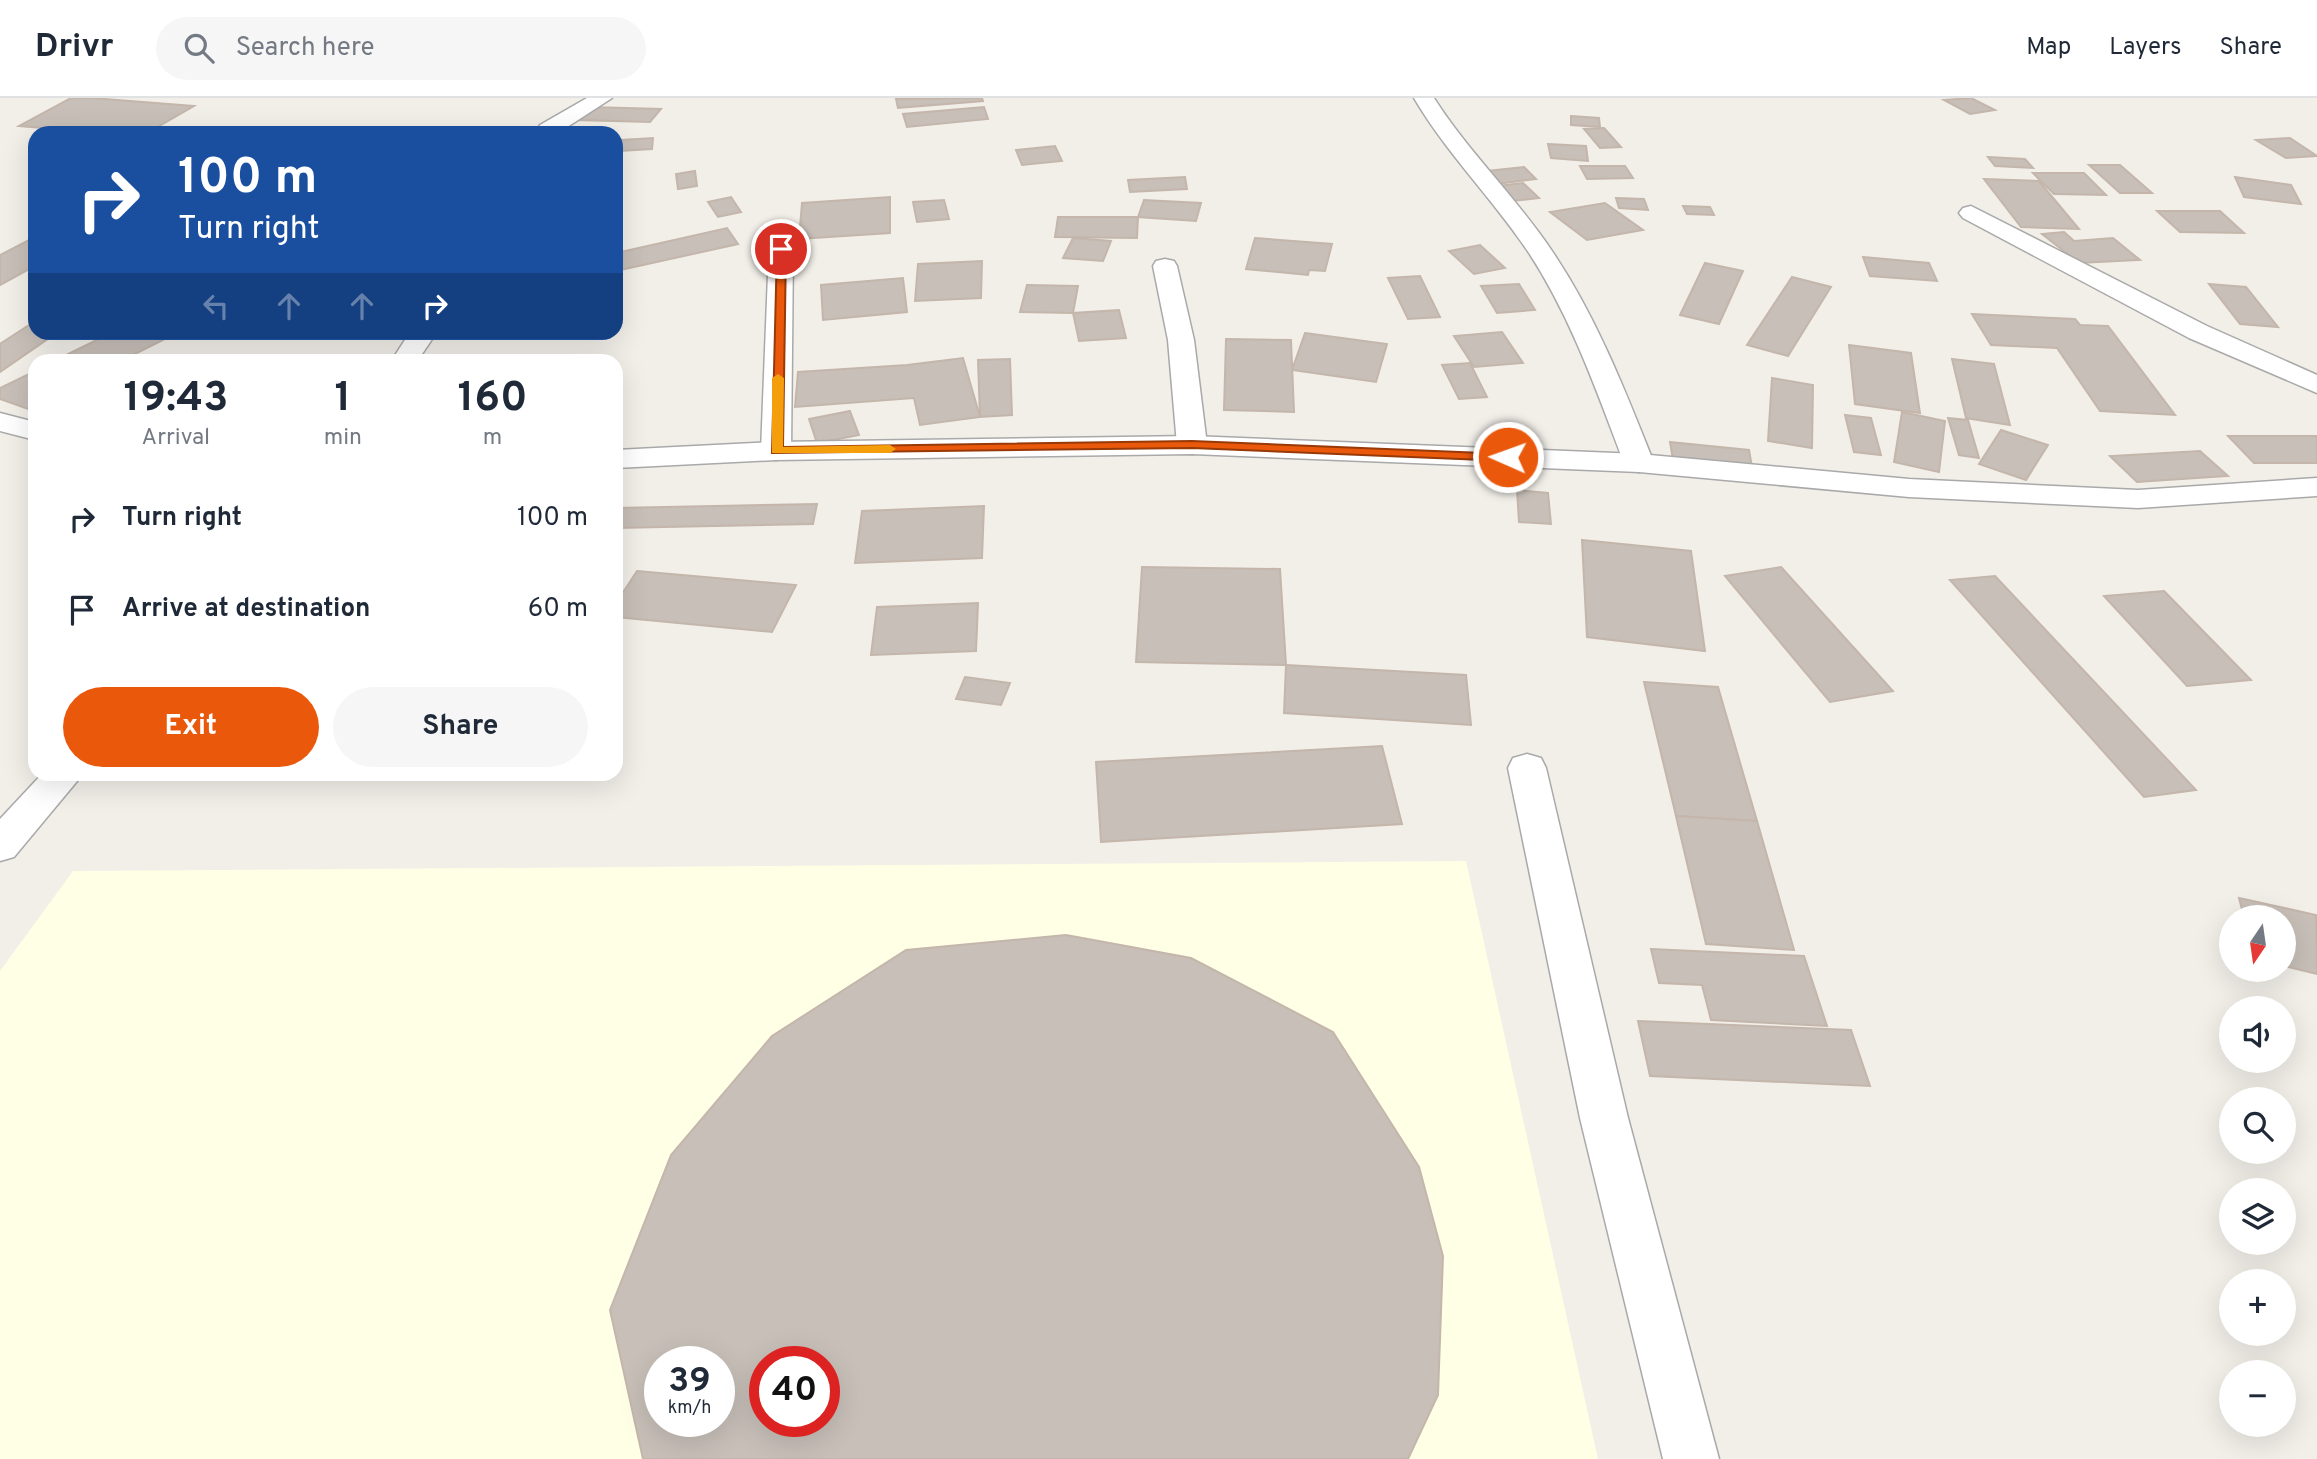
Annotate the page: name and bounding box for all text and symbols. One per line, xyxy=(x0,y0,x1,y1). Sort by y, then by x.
search box xyxy=(156,17,646,80)
text: Drivr xyxy=(35,27,114,69)
icon: search xyxy=(180,29,218,67)
text: Search here xyxy=(236,32,375,65)
text: Map xyxy=(2026,33,2071,63)
text: Layers xyxy=(2109,33,2181,63)
text: Share xyxy=(2219,33,2282,63)
text: 100 m xyxy=(178,149,317,211)
icon: right xyxy=(63,154,154,245)
text: Turn right xyxy=(178,210,320,250)
pin xyxy=(751,219,811,279)
icon: arrive xyxy=(762,230,800,268)
icon: left xyxy=(197,287,235,325)
icon: ahead xyxy=(270,287,308,325)
icon: ahead xyxy=(343,287,381,325)
icon: right xyxy=(416,287,454,325)
text: 19:43 xyxy=(123,373,228,426)
text: 1 xyxy=(334,373,351,426)
text: 160 xyxy=(457,373,528,426)
position arrow xyxy=(1471,420,1545,494)
text: Arrival xyxy=(142,424,210,453)
text: min xyxy=(324,424,362,453)
text: m xyxy=(483,424,502,453)
icon: right xyxy=(63,500,101,538)
text: Turn right xyxy=(122,502,242,535)
text: 100 m xyxy=(517,502,588,535)
icon: arrive xyxy=(63,591,101,629)
text: Arrive at destination xyxy=(122,593,370,626)
text: 60 m xyxy=(528,593,588,626)
button: Exit xyxy=(63,687,319,767)
button: Share xyxy=(333,687,588,767)
north arrow xyxy=(2219,905,2296,982)
map controls xyxy=(2219,905,2296,1437)
button: sound xyxy=(2219,996,2296,1073)
button: search xyxy=(2219,1087,2296,1164)
button: layers xyxy=(2219,1178,2296,1255)
button: + xyxy=(2219,1269,2296,1346)
speed limit sign: 40 xyxy=(749,1346,840,1437)
text: 39 xyxy=(668,1360,711,1404)
button: − xyxy=(2219,1360,2296,1437)
text: km/h xyxy=(668,1397,711,1420)

